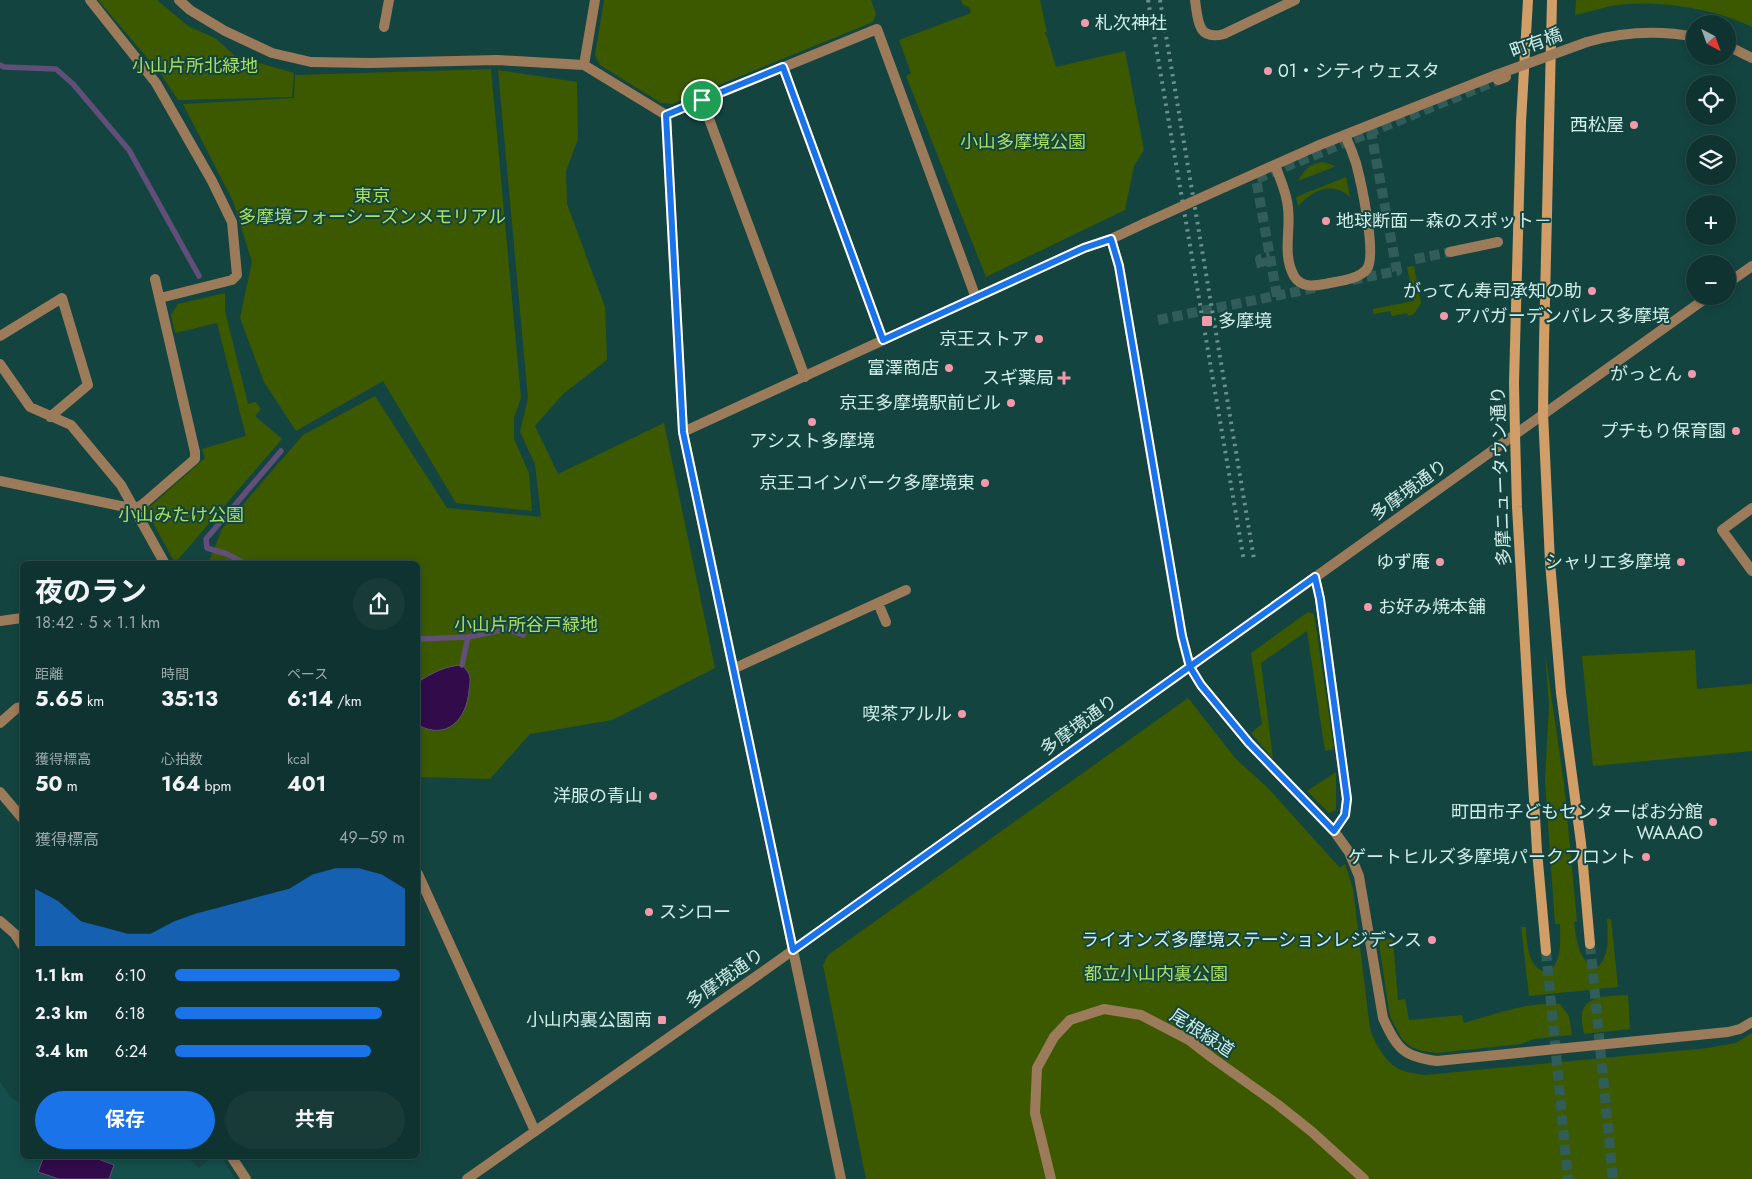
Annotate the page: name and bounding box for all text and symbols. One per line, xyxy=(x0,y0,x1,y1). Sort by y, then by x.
place label: 札次神社 xyxy=(1095,10,1167,36)
north arrow xyxy=(1686,15,1736,65)
map controls xyxy=(1686,15,1736,305)
marker: 札次神社 xyxy=(1079,17,1091,29)
street label: 町有橋 xyxy=(1506,22,1566,64)
park label: 小山片所北緑地 xyxy=(132,53,258,79)
place label: 01・シティウェスタ xyxy=(1278,58,1440,84)
marker: 01・シティウェスタ xyxy=(1262,65,1274,77)
button: locate xyxy=(1686,75,1736,125)
pin xyxy=(681,79,723,121)
icon: arrive xyxy=(688,86,716,114)
place label: 西松屋 xyxy=(1570,112,1624,138)
marker: 西松屋 xyxy=(1628,119,1640,131)
park label: 小山多摩境公園 xyxy=(960,129,1086,155)
button: layers xyxy=(1686,135,1736,185)
park label: 東京 多摩境フォーシーズンメモリアル xyxy=(238,183,506,230)
button: + xyxy=(1686,195,1736,245)
place label: 地球断面－森のスポット－ xyxy=(1336,208,1552,234)
marker: 地球断面－森のスポット－ xyxy=(1320,215,1332,227)
button: − xyxy=(1686,255,1736,305)
place label: がってん寿司承知の助 xyxy=(1403,278,1582,304)
marker: がってん寿司承知の助 xyxy=(1586,285,1598,297)
place label: アパガーデンパレス多摩境 xyxy=(1454,303,1670,329)
place label: 多摩境 xyxy=(1218,308,1272,334)
marker: アパガーデンパレス多摩境 xyxy=(1438,310,1450,322)
marker: 多摩境 xyxy=(1200,314,1214,328)
place label: 京王ストア xyxy=(939,326,1029,352)
marker: 京王ストア xyxy=(1033,333,1045,345)
place label: 富澤商店 xyxy=(867,355,939,381)
place label: がっとん xyxy=(1610,361,1682,387)
marker: 富澤商店 xyxy=(943,362,955,374)
place label: スギ薬局 xyxy=(982,365,1054,391)
marker: がっとん xyxy=(1686,368,1698,380)
marker: スギ薬局 xyxy=(1058,372,1070,384)
street label: 多摩ニュータウン通り xyxy=(1485,386,1517,566)
place label: 京王多摩境駅前ビル xyxy=(839,390,1001,416)
marker: 京王多摩境駅前ビル xyxy=(1005,397,1017,409)
marker: アシスト多摩境 xyxy=(806,416,818,428)
place label: プチもり保育園 xyxy=(1600,418,1726,444)
marker: プチもり保育園 xyxy=(1730,425,1742,437)
place label: アシスト多摩境 xyxy=(749,428,875,454)
street label: 多摩境通り xyxy=(1365,453,1453,527)
place label: 京王コインパーク多摩境東 xyxy=(759,470,975,496)
marker: 京王コインパーク多摩境東 xyxy=(979,477,991,489)
park label: 小山みたけ公園 xyxy=(118,502,244,528)
place label: ゆず庵 xyxy=(1376,549,1430,575)
place label: シャリエ多摩境 xyxy=(1545,549,1671,575)
marker: ゆず庵 xyxy=(1434,556,1446,568)
marker: シャリエ多摩境 xyxy=(1675,556,1687,568)
text: 夜のラン xyxy=(35,571,147,612)
button: share xyxy=(353,578,405,630)
place label: お好み焼本舗 xyxy=(1378,594,1486,620)
marker: お好み焼本舗 xyxy=(1362,601,1374,613)
text: 18:42 · 5 × 1.1 km xyxy=(35,611,160,634)
park label: 小山片所谷戸緑地 xyxy=(454,612,598,638)
text: 距離 xyxy=(35,664,63,684)
text: 時間 xyxy=(161,664,189,684)
text: ペース xyxy=(287,664,328,684)
text: 5.65 xyxy=(35,684,83,714)
text: 35:13 xyxy=(161,684,218,714)
text: 6:14 xyxy=(287,684,333,714)
street label: 多摩境通り xyxy=(1035,688,1123,762)
text: km xyxy=(83,691,104,711)
text: /km xyxy=(333,691,362,711)
place label: 喫茶アルル xyxy=(862,701,952,727)
marker: 喫茶アルル xyxy=(956,708,968,720)
text: 獲得標高 xyxy=(35,749,91,769)
text: 心拍数 xyxy=(161,749,203,769)
text: kcal xyxy=(287,749,310,769)
text: 50 xyxy=(35,769,62,799)
text: 164 xyxy=(161,769,200,799)
text: 401 xyxy=(287,769,326,799)
text: m xyxy=(62,776,78,796)
text: bpm xyxy=(200,776,232,796)
place label: 洋服の青山 xyxy=(553,783,643,809)
marker: 洋服の青山 xyxy=(647,790,659,802)
place label: 町田市子どもセンターぱお分館 WAAAO xyxy=(1451,799,1703,846)
marker: 町田市子どもセンターぱお分館 WAAAO xyxy=(1707,816,1719,828)
text: 49–59 m xyxy=(339,826,405,849)
text: 獲得標高 xyxy=(35,828,99,851)
place label: ゲートヒルズ多摩境パークフロント xyxy=(1348,844,1636,870)
marker: ゲートヒルズ多摩境パークフロント xyxy=(1640,851,1652,863)
place label: スシロー xyxy=(659,899,731,925)
marker: スシロー xyxy=(643,906,655,918)
place label: ライオンズ多摩境ステーションレジデンス xyxy=(1081,927,1422,953)
marker: ライオンズ多摩境ステーションレジデンス xyxy=(1426,934,1438,946)
street label: 多摩境通り xyxy=(681,942,769,1014)
park label: 都立小山内裏公園 xyxy=(1084,961,1228,987)
text: 1.1 km xyxy=(35,964,84,987)
text: 6:10 xyxy=(115,964,146,987)
text: 2.3 km xyxy=(35,1002,88,1025)
text: 6:18 xyxy=(115,1002,145,1025)
street label: 尾根緑道 xyxy=(1165,1002,1239,1064)
place label: 小山内裏公園南 xyxy=(526,1007,652,1033)
marker: 小山内裏公園南 xyxy=(656,1014,668,1026)
text: 3.4 km xyxy=(35,1040,88,1063)
text: 6:24 xyxy=(115,1040,147,1063)
button: 保存 xyxy=(35,1091,215,1149)
button: 共有 xyxy=(225,1091,405,1149)

